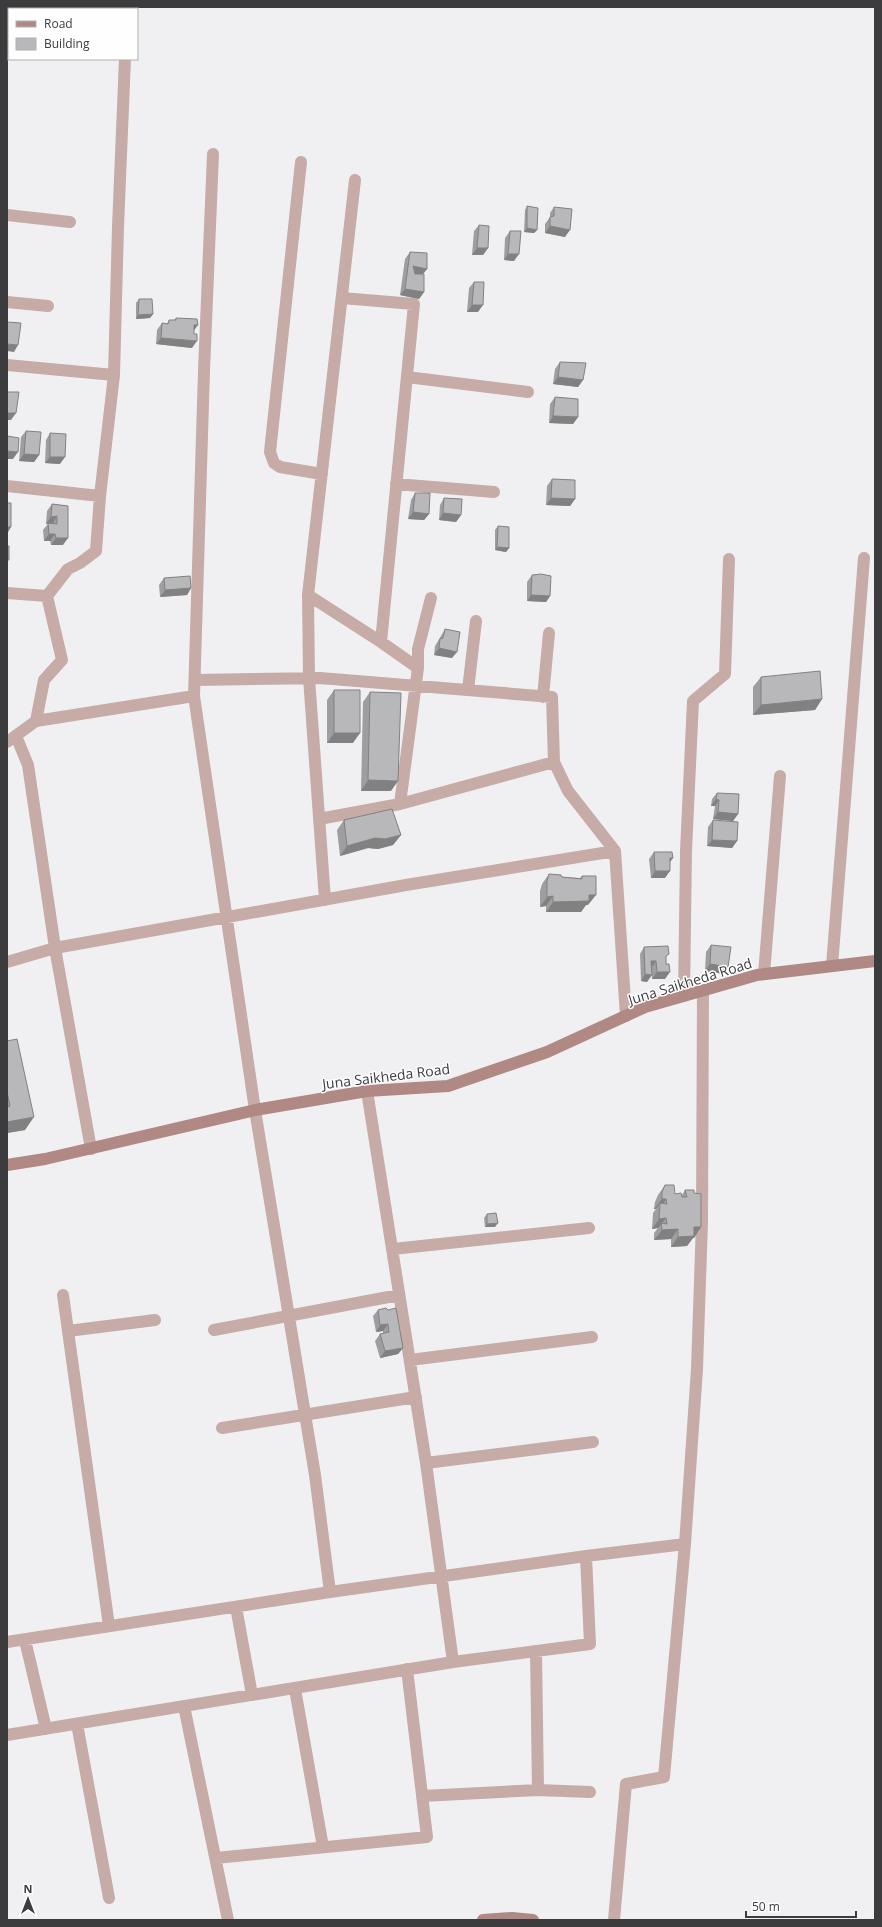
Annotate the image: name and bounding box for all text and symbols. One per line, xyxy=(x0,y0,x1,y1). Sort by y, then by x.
legend xyxy=(8,8,138,60)
text: Road xyxy=(44,15,73,32)
text: Building xyxy=(44,35,90,52)
street label: Juna Saikheda Road xyxy=(624,953,754,1009)
street label: Juna Saikheda Road xyxy=(319,1059,451,1094)
north arrow xyxy=(8,1879,48,1919)
text: N xyxy=(24,1881,32,1896)
scale bar xyxy=(746,1893,856,1919)
text: 50 m xyxy=(752,1898,780,1915)

